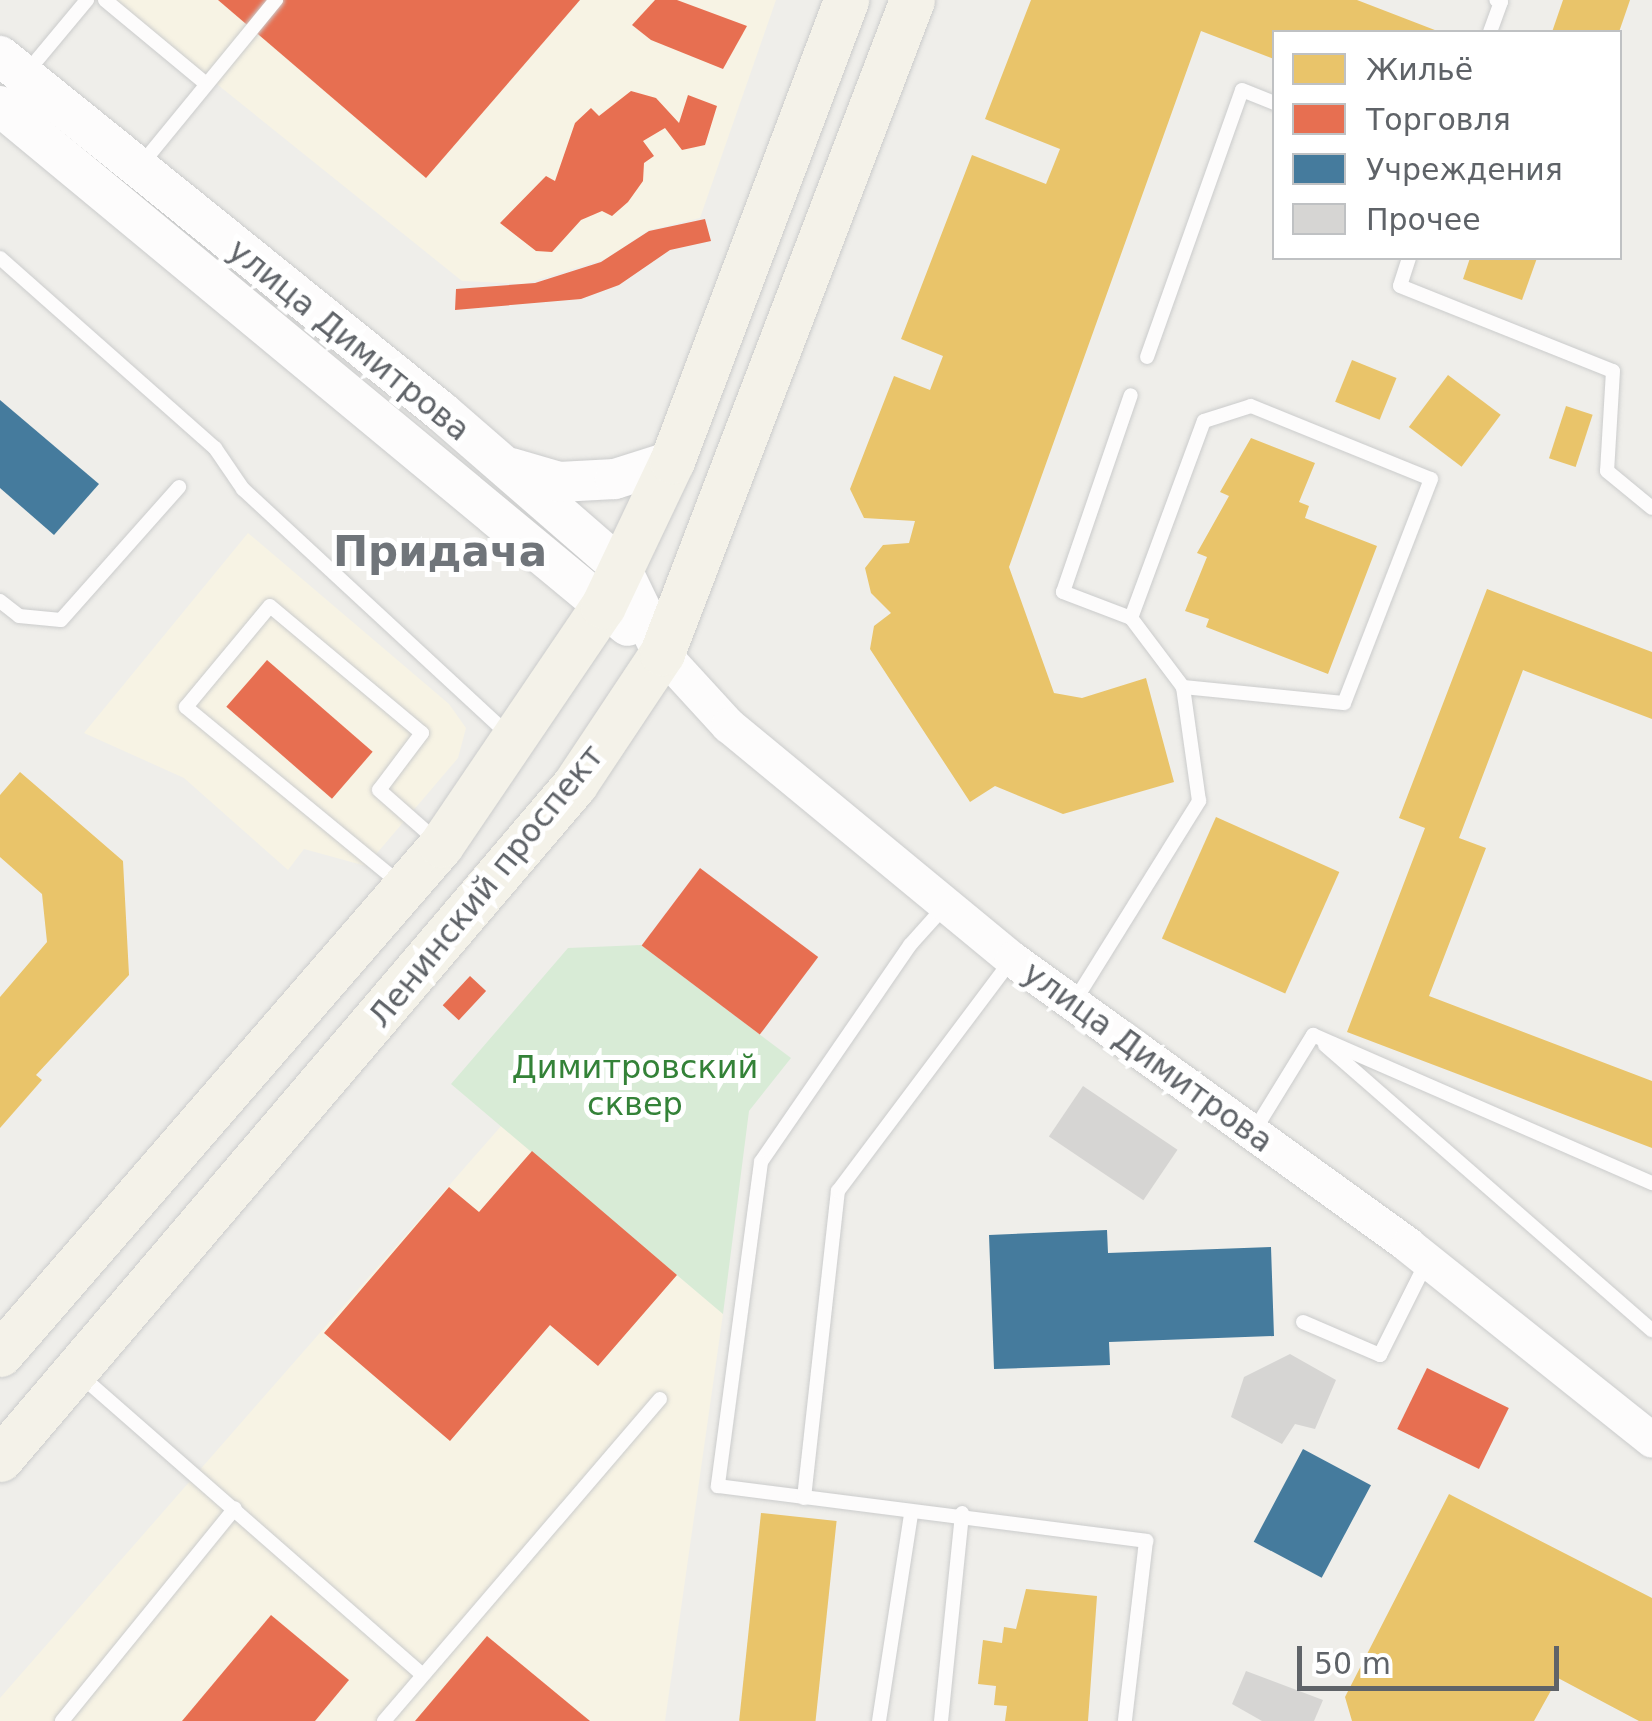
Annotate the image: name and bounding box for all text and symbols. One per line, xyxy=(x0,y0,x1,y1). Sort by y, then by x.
legend xyxy=(1272,30,1622,260)
text: Жильё xyxy=(1366,52,1473,87)
text: Торговля xyxy=(1366,102,1511,137)
text: Учреждения xyxy=(1366,152,1563,187)
text: Прочее xyxy=(1366,202,1481,237)
street label: улица Димитрова xyxy=(221,231,477,449)
district label: Придача xyxy=(333,527,547,577)
street label: Ленинский проспект xyxy=(360,737,612,1035)
street label: улица Димитрова xyxy=(1016,953,1280,1161)
park label: Димитровский сквер xyxy=(512,1049,758,1124)
scale bar xyxy=(1302,1626,1564,1688)
text: 50 m xyxy=(1314,1646,1391,1681)

